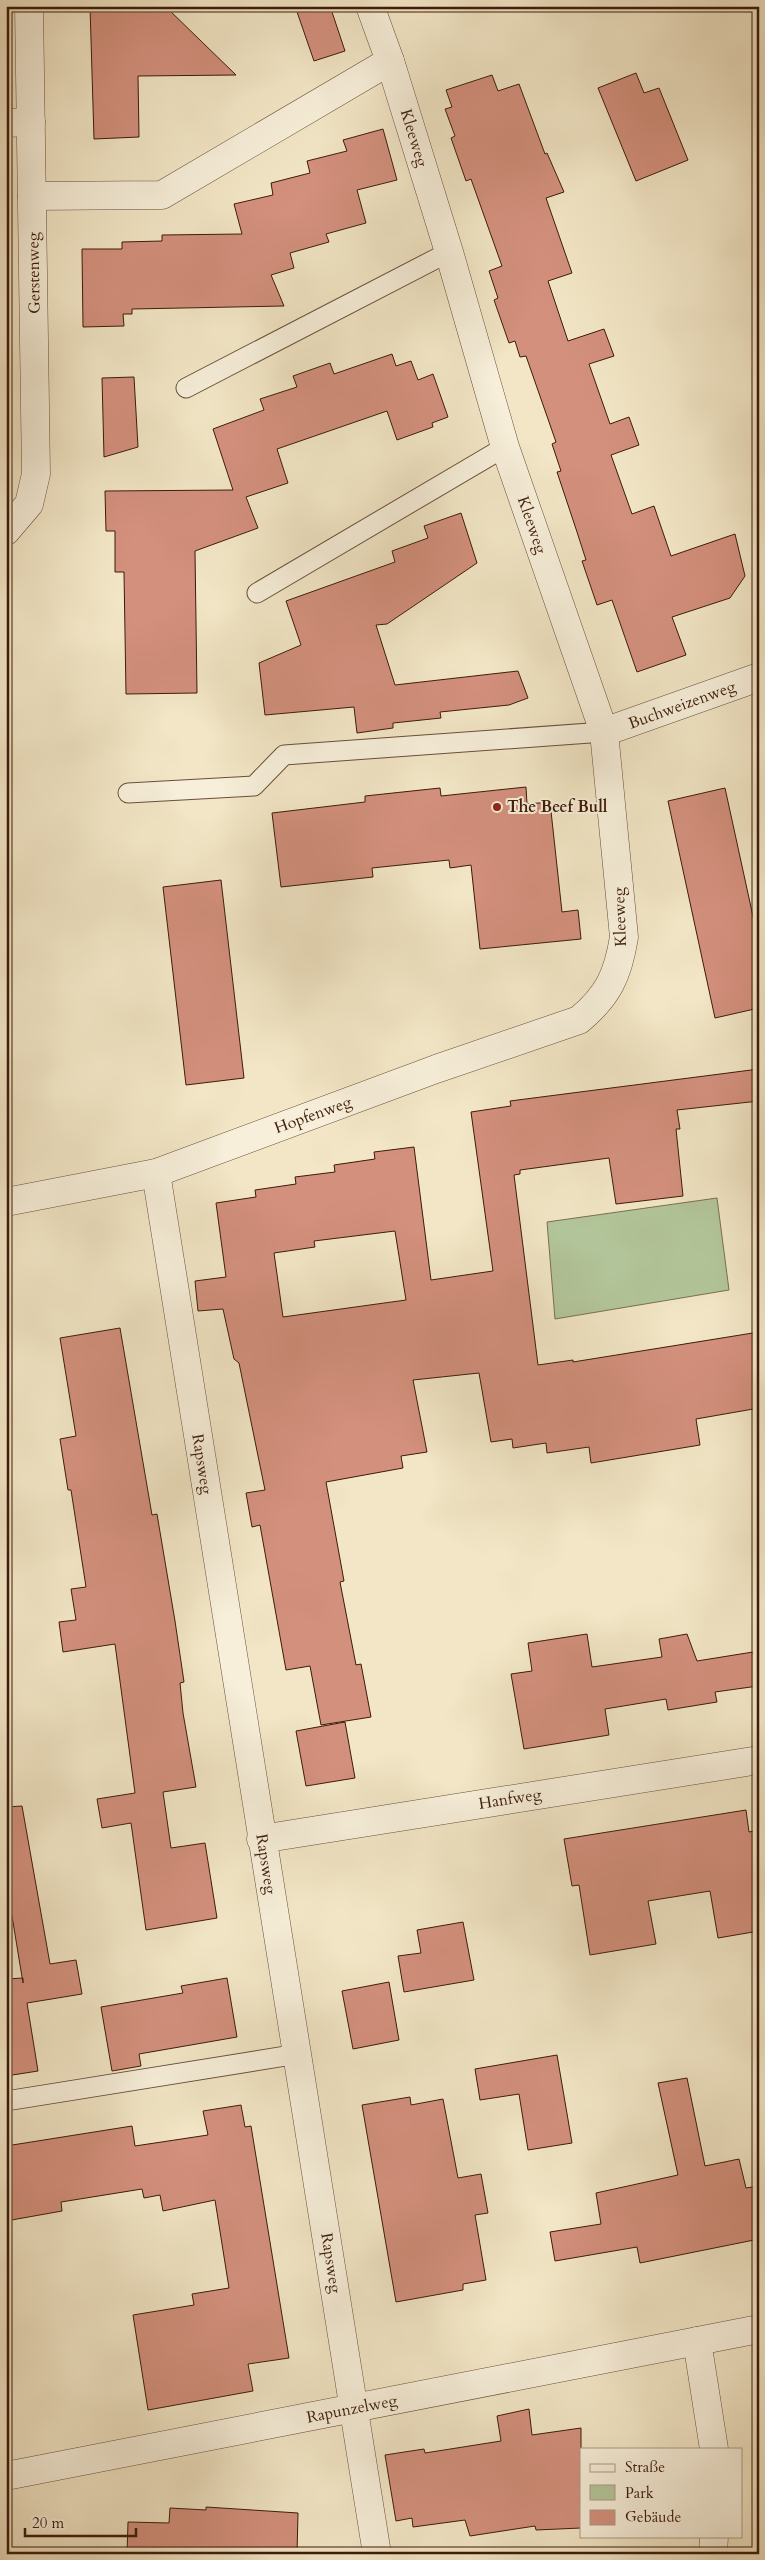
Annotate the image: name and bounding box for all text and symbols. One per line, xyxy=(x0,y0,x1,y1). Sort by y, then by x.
street label: Kleeweg xyxy=(395,106,433,170)
street label: Gerstenweg xyxy=(22,232,46,314)
street label: Kleeweg xyxy=(512,493,552,557)
street label: Buchweizenweg xyxy=(625,675,739,735)
place label: The Beef Bull xyxy=(507,796,608,818)
marker: The Beef Bull xyxy=(491,801,503,813)
street label: Kleeweg xyxy=(608,887,632,947)
street label: Hopfenweg xyxy=(271,1091,355,1139)
street label: Rapsweg xyxy=(186,1432,218,1496)
street label: Hanfweg xyxy=(477,1783,543,1815)
street label: Rapsweg xyxy=(250,1832,282,1896)
street label: Rapsweg xyxy=(315,2231,347,2295)
street label: Rapunzelweg xyxy=(305,2389,399,2429)
legend xyxy=(580,2448,742,2538)
text: Straße xyxy=(625,2457,665,2477)
text: Park xyxy=(625,2483,654,2503)
scale bar xyxy=(25,2505,136,2537)
text: Gebäude xyxy=(625,2507,682,2527)
text: 20 m xyxy=(32,2513,64,2533)

